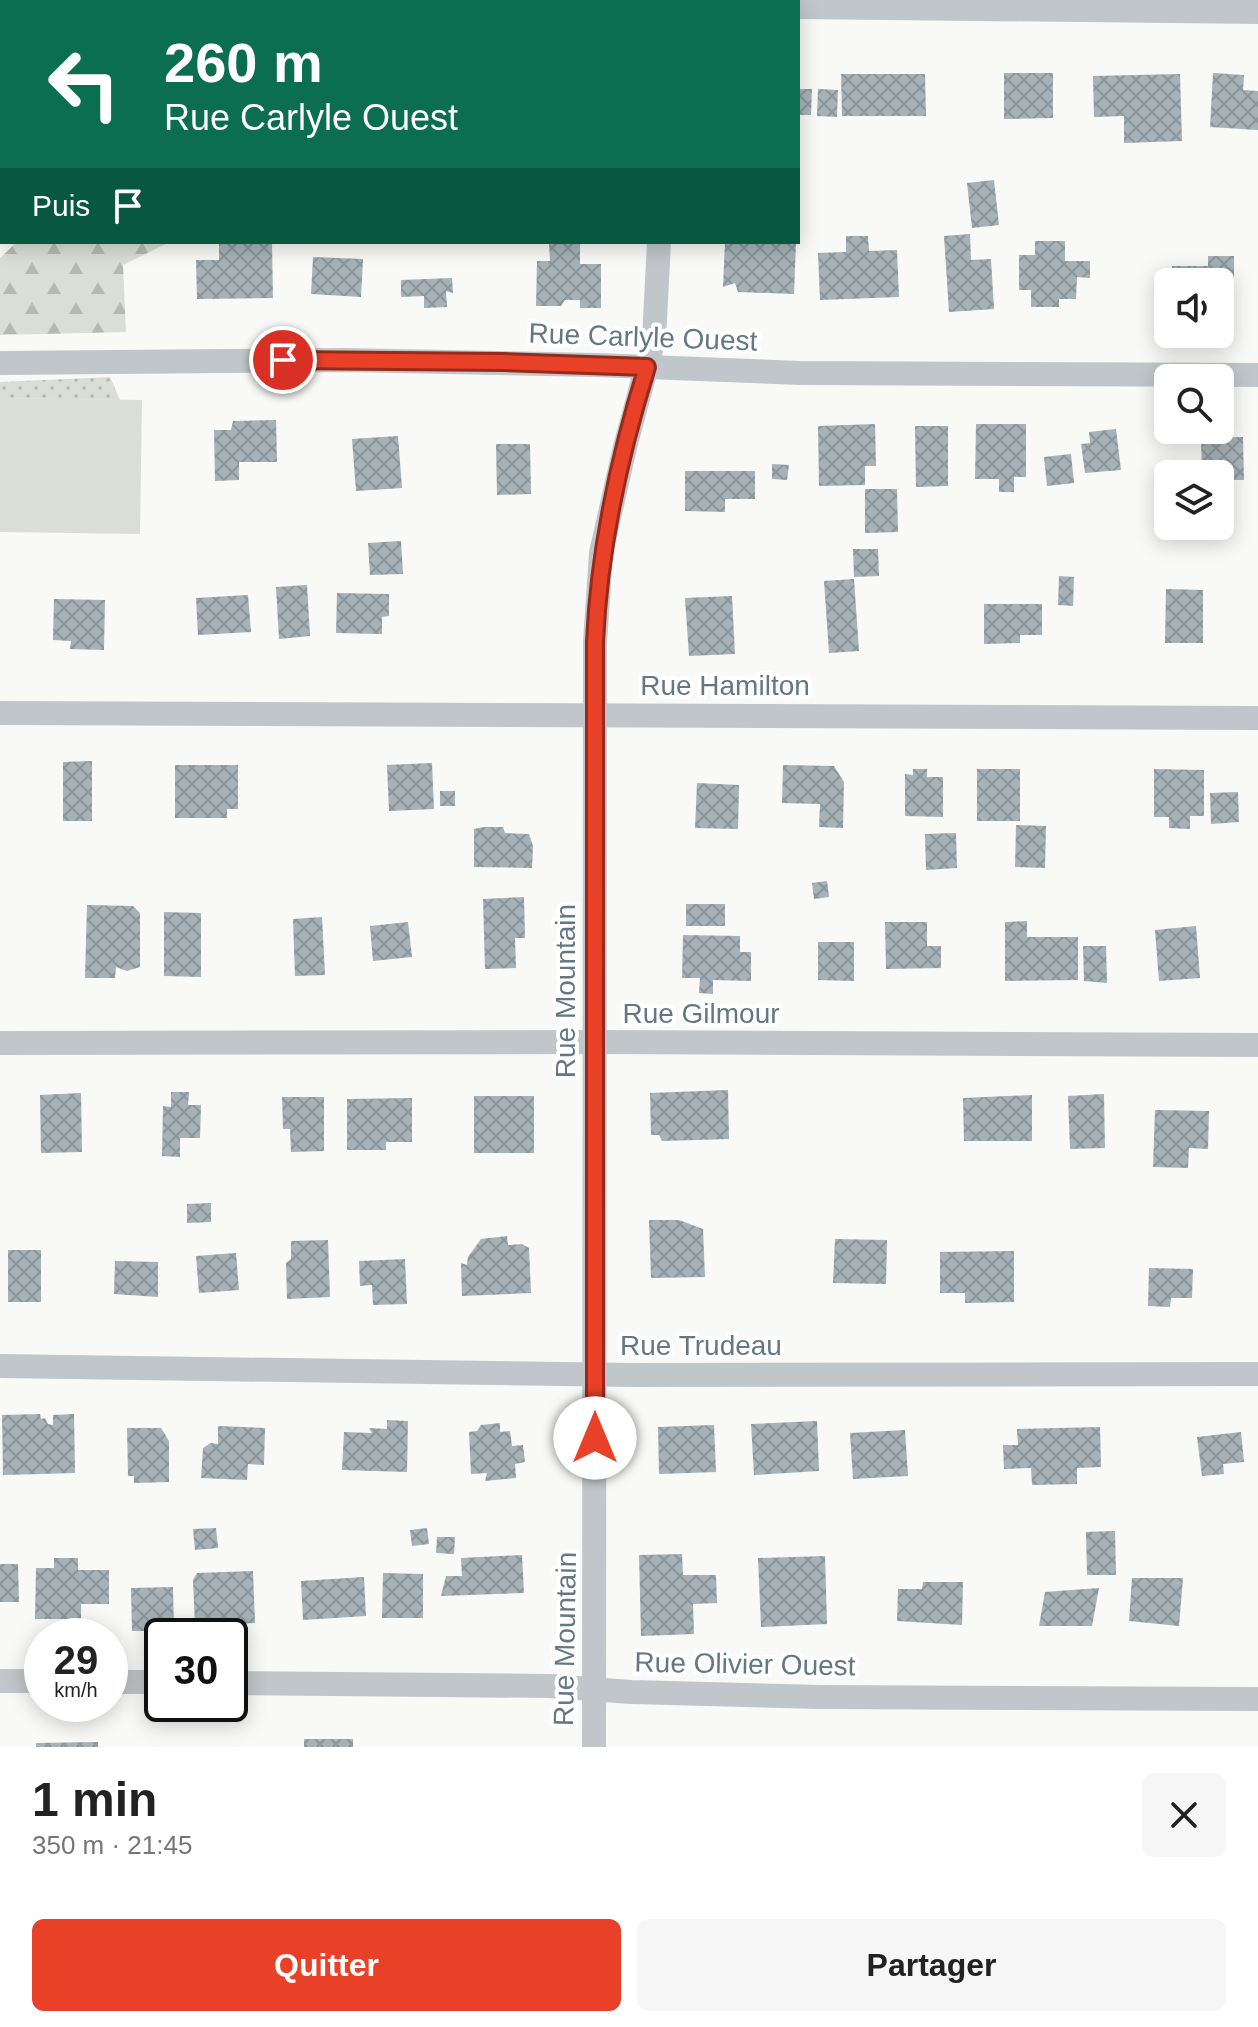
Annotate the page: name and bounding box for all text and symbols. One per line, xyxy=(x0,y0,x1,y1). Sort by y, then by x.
text: 260 m xyxy=(164,31,323,94)
icon: left xyxy=(32,32,136,136)
text: Rue Carlyle Ouest xyxy=(164,97,458,138)
icon: arrive xyxy=(106,184,150,228)
text: Puis xyxy=(32,189,90,222)
map controls xyxy=(1154,268,1234,540)
button: sound xyxy=(1154,268,1234,348)
street label: Rue Carlyle Ouest xyxy=(528,318,758,356)
pin xyxy=(249,326,317,394)
icon: arrive xyxy=(261,338,305,382)
button: search xyxy=(1154,364,1234,444)
button: layers xyxy=(1154,460,1234,540)
street label: Rue Hamilton xyxy=(640,670,810,701)
street label: Rue Mountain xyxy=(550,904,581,1078)
street label: Rue Gilmour xyxy=(622,998,780,1029)
street label: Rue Trudeau xyxy=(620,1330,782,1361)
position arrow xyxy=(553,1396,637,1480)
street label: Rue Mountain xyxy=(548,1552,582,1726)
speed limit sign: 30 xyxy=(144,1618,248,1722)
text: 29 xyxy=(54,1638,98,1682)
street label: Rue Olivier Ouest xyxy=(634,1647,856,1681)
text: km/h xyxy=(54,1679,98,1701)
text: 1 min xyxy=(32,1773,157,1826)
button: close xyxy=(1142,1773,1226,1857)
text: 350 m · 21:45 xyxy=(32,1830,192,1860)
button: Quitter xyxy=(32,1919,621,2011)
button: Partager xyxy=(637,1919,1226,2011)

